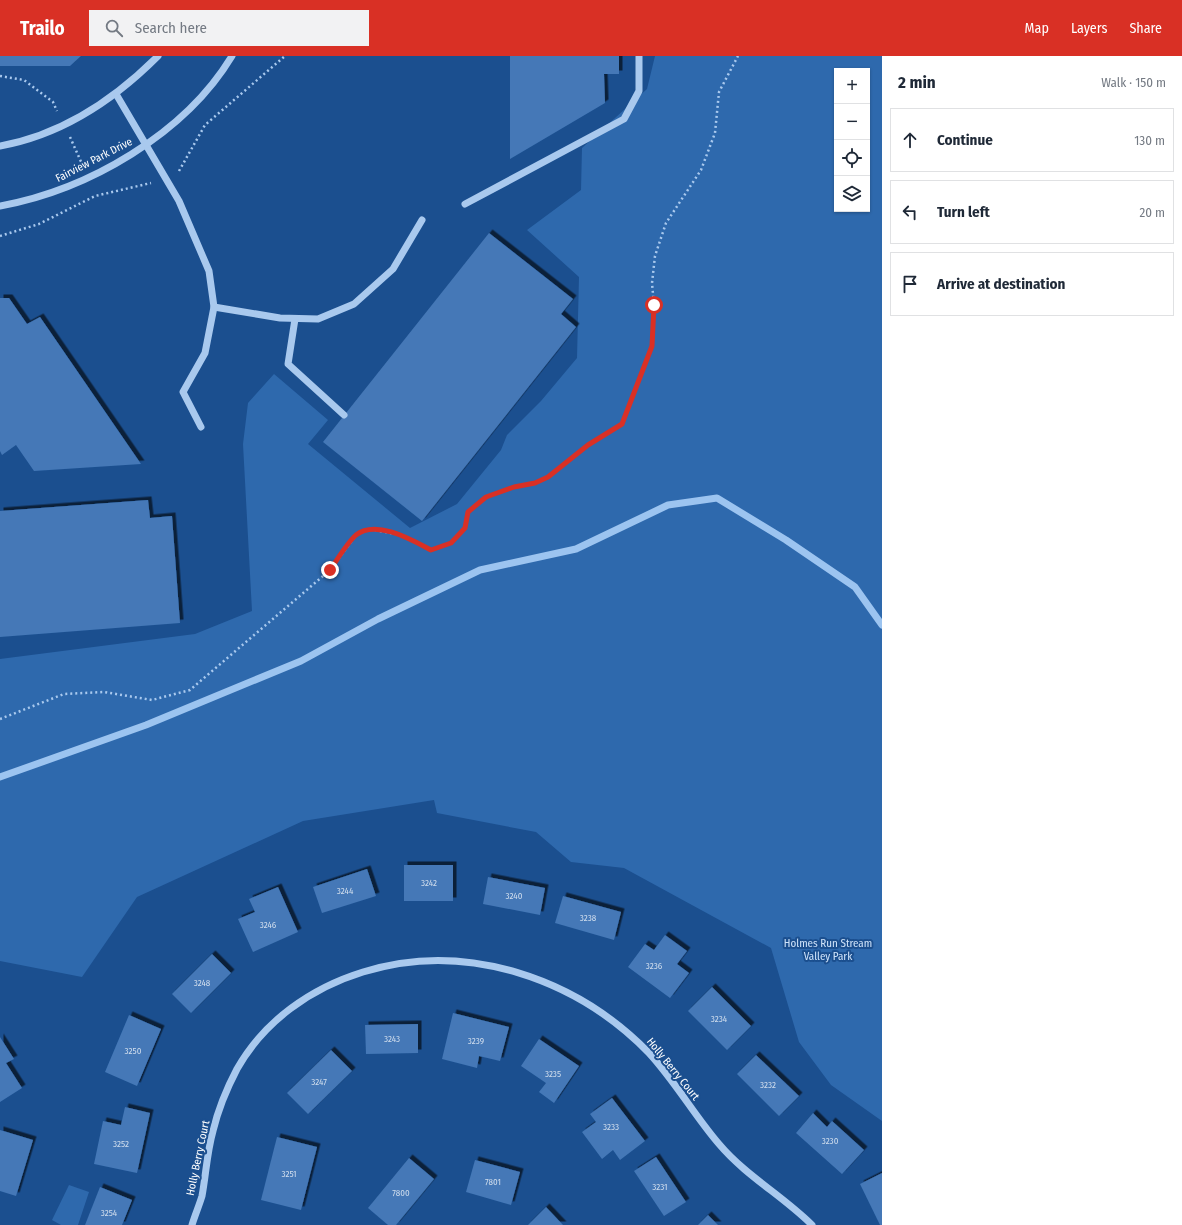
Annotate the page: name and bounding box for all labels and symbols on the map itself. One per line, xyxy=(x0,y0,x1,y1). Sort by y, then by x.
street label: Fairview Park Drive xyxy=(53,135,135,185)
route start xyxy=(645,296,663,314)
route end xyxy=(321,561,339,579)
house number: 3242 xyxy=(421,878,437,888)
house number: 3244 xyxy=(337,886,354,896)
house number: 3240 xyxy=(506,891,523,901)
house number: 3238 xyxy=(580,913,597,923)
house number: 3246 xyxy=(260,920,277,930)
park label: Holmes Run Stream Valley Park xyxy=(784,937,872,963)
house number: 3236 xyxy=(646,961,663,971)
house number: 3248 xyxy=(194,978,211,988)
house number: 3234 xyxy=(711,1014,728,1024)
house number: 3243 xyxy=(384,1034,400,1044)
street label: Holly Berry Court xyxy=(644,1035,702,1103)
house number: 3239 xyxy=(468,1036,484,1046)
house number: 3250 xyxy=(125,1046,142,1056)
house number: 3235 xyxy=(545,1069,561,1079)
house number: 3247 xyxy=(311,1077,327,1087)
house number: 3232 xyxy=(760,1080,776,1090)
street label: Holly Berry Court xyxy=(184,1119,212,1197)
house number: 3233 xyxy=(603,1122,619,1132)
house number: 3230 xyxy=(822,1136,839,1146)
house number: 3252 xyxy=(113,1139,129,1149)
house number: 3251 xyxy=(281,1169,297,1179)
house number: 7801 xyxy=(485,1177,501,1187)
house number: 3231 xyxy=(652,1182,668,1192)
house number: 7800 xyxy=(392,1188,410,1198)
house number: 3254 xyxy=(101,1208,118,1218)

